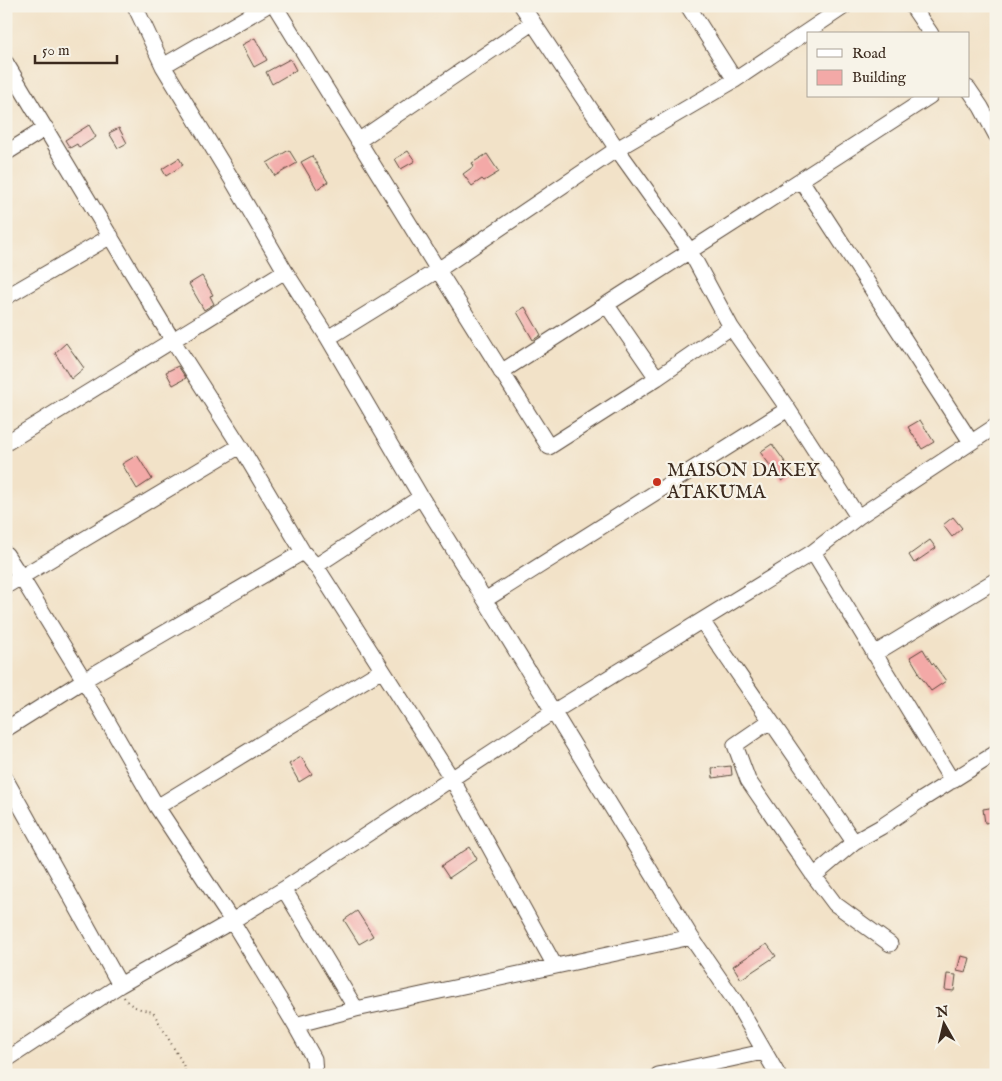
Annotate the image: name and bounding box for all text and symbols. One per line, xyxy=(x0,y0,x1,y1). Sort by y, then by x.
scale bar xyxy=(35,32,118,64)
legend xyxy=(807,32,970,98)
text: 50 m xyxy=(42,41,70,60)
text: Road xyxy=(852,44,887,63)
text: Building xyxy=(852,68,907,87)
place label: MAISON DAKEY ATAKUMA xyxy=(666,459,820,505)
marker: MAISON DAKEY ATAKUMA xyxy=(651,476,663,488)
north arrow xyxy=(920,998,970,1048)
text: N xyxy=(934,1002,950,1022)

